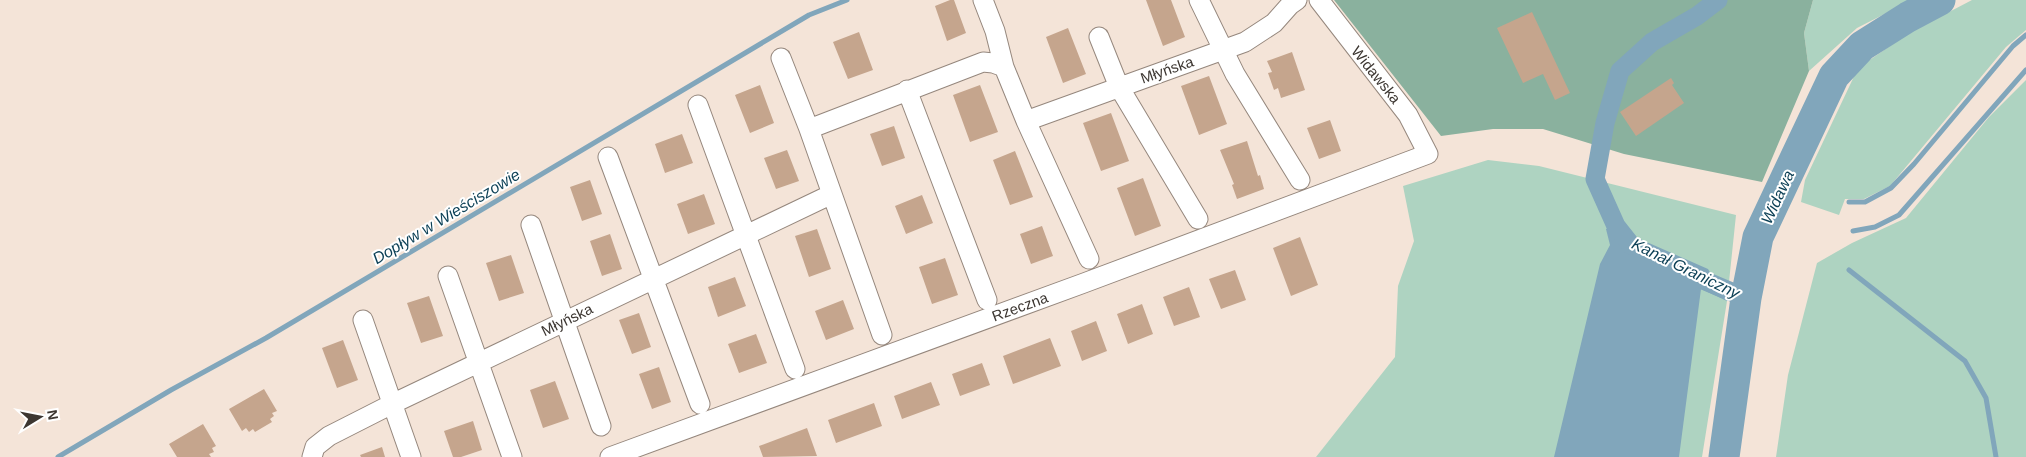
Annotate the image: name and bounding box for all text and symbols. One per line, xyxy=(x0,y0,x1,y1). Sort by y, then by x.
street label: Widawska xyxy=(1348,43,1405,107)
street label: Młyńska xyxy=(1138,52,1196,87)
water label: Dopływ w Wieściszowie xyxy=(370,166,523,267)
water label: Widawa xyxy=(1758,168,1797,227)
water label: Kanał Graniczny xyxy=(1629,235,1743,302)
street label: Rzeczna xyxy=(990,288,1051,324)
street label: Młyńska xyxy=(538,300,596,339)
north arrow xyxy=(15,392,65,442)
text: N xyxy=(44,408,62,421)

